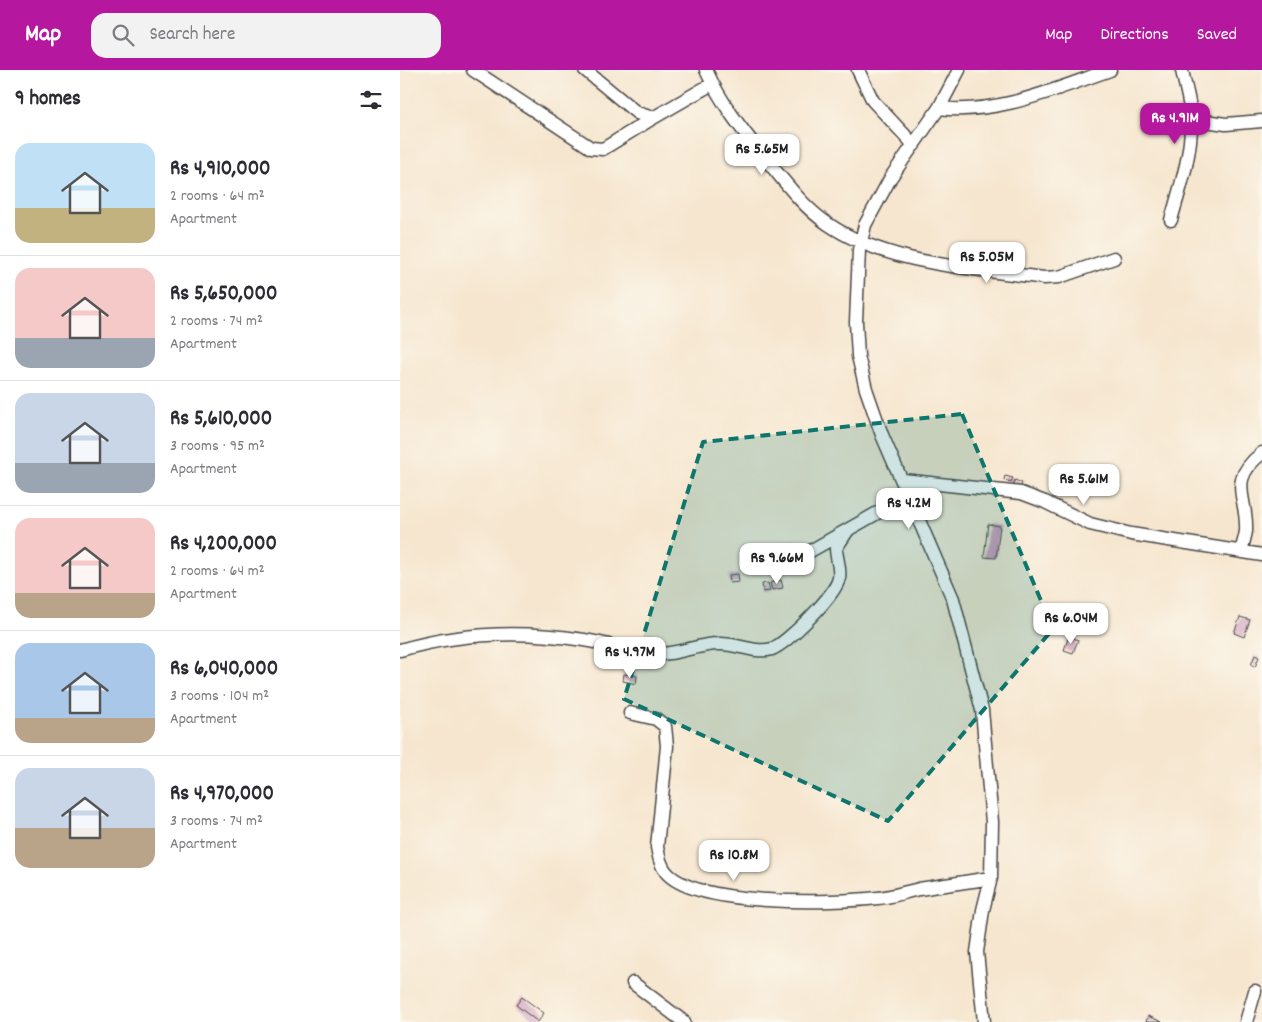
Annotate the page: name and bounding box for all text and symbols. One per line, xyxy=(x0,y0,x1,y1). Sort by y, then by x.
search box xyxy=(91,13,441,58)
text: Map xyxy=(25,18,61,52)
icon: search xyxy=(109,21,137,49)
text: Search here xyxy=(149,22,235,49)
text: Map xyxy=(1045,23,1072,48)
text: Directions xyxy=(1100,23,1169,48)
text: Saved xyxy=(1197,23,1237,48)
text: 9 homes xyxy=(15,85,81,115)
icon: filters xyxy=(357,86,385,114)
pin: Rs 4.91M xyxy=(1123,102,1227,145)
text: Rs 4.91M xyxy=(1151,107,1199,130)
pin: Rs 5.65M xyxy=(710,134,814,176)
text: Rs 5.65M xyxy=(736,138,788,161)
text: Rs 4,910,000 xyxy=(170,155,271,185)
icon: home xyxy=(55,163,115,223)
text: 2 rooms · 64 m² xyxy=(170,185,265,208)
text: Apartment xyxy=(170,208,237,231)
pin: Rs 5.05M xyxy=(935,242,1039,284)
text: Rs 5.05M xyxy=(960,246,1014,269)
text: Rs 5,650,000 xyxy=(170,280,277,310)
icon: home xyxy=(55,288,115,348)
text: 2 rooms · 74 m² xyxy=(170,310,263,333)
text: Apartment xyxy=(170,333,237,356)
text: Rs 5,610,000 xyxy=(170,405,272,435)
icon: home xyxy=(55,413,115,473)
text: 3 rooms · 95 m² xyxy=(170,435,265,458)
text: Apartment xyxy=(170,458,237,481)
pin: Rs 5.61M xyxy=(1032,464,1136,506)
text: Rs 5.61M xyxy=(1060,468,1108,491)
pin: Rs 4.2M xyxy=(863,488,955,530)
text: Rs 4.2M xyxy=(887,492,931,515)
text: Rs 4,200,000 xyxy=(170,530,277,560)
icon: home xyxy=(55,538,115,598)
pin: Rs 9.66M xyxy=(725,542,829,585)
text: Rs 9.66M xyxy=(750,547,804,570)
text: 2 rooms · 64 m² xyxy=(170,560,265,583)
text: Apartment xyxy=(170,583,237,606)
pin: Rs 6.04M xyxy=(1019,602,1123,645)
text: Rs 6.04M xyxy=(1044,607,1098,630)
pin: Rs 4.97M xyxy=(578,636,682,679)
text: Rs 4.97M xyxy=(605,641,655,664)
text: Rs 6,040,000 xyxy=(170,655,278,685)
icon: home xyxy=(55,663,115,723)
text: 3 rooms · 104 m² xyxy=(170,685,269,708)
text: Apartment xyxy=(170,708,237,731)
text: Rs 4,970,000 xyxy=(170,780,274,810)
icon: home xyxy=(55,788,115,848)
text: 3 rooms · 74 m² xyxy=(170,810,263,833)
text: Apartment xyxy=(170,833,237,856)
pin: Rs 10.8M xyxy=(682,840,786,882)
text: Rs 10.8M xyxy=(710,844,758,867)

